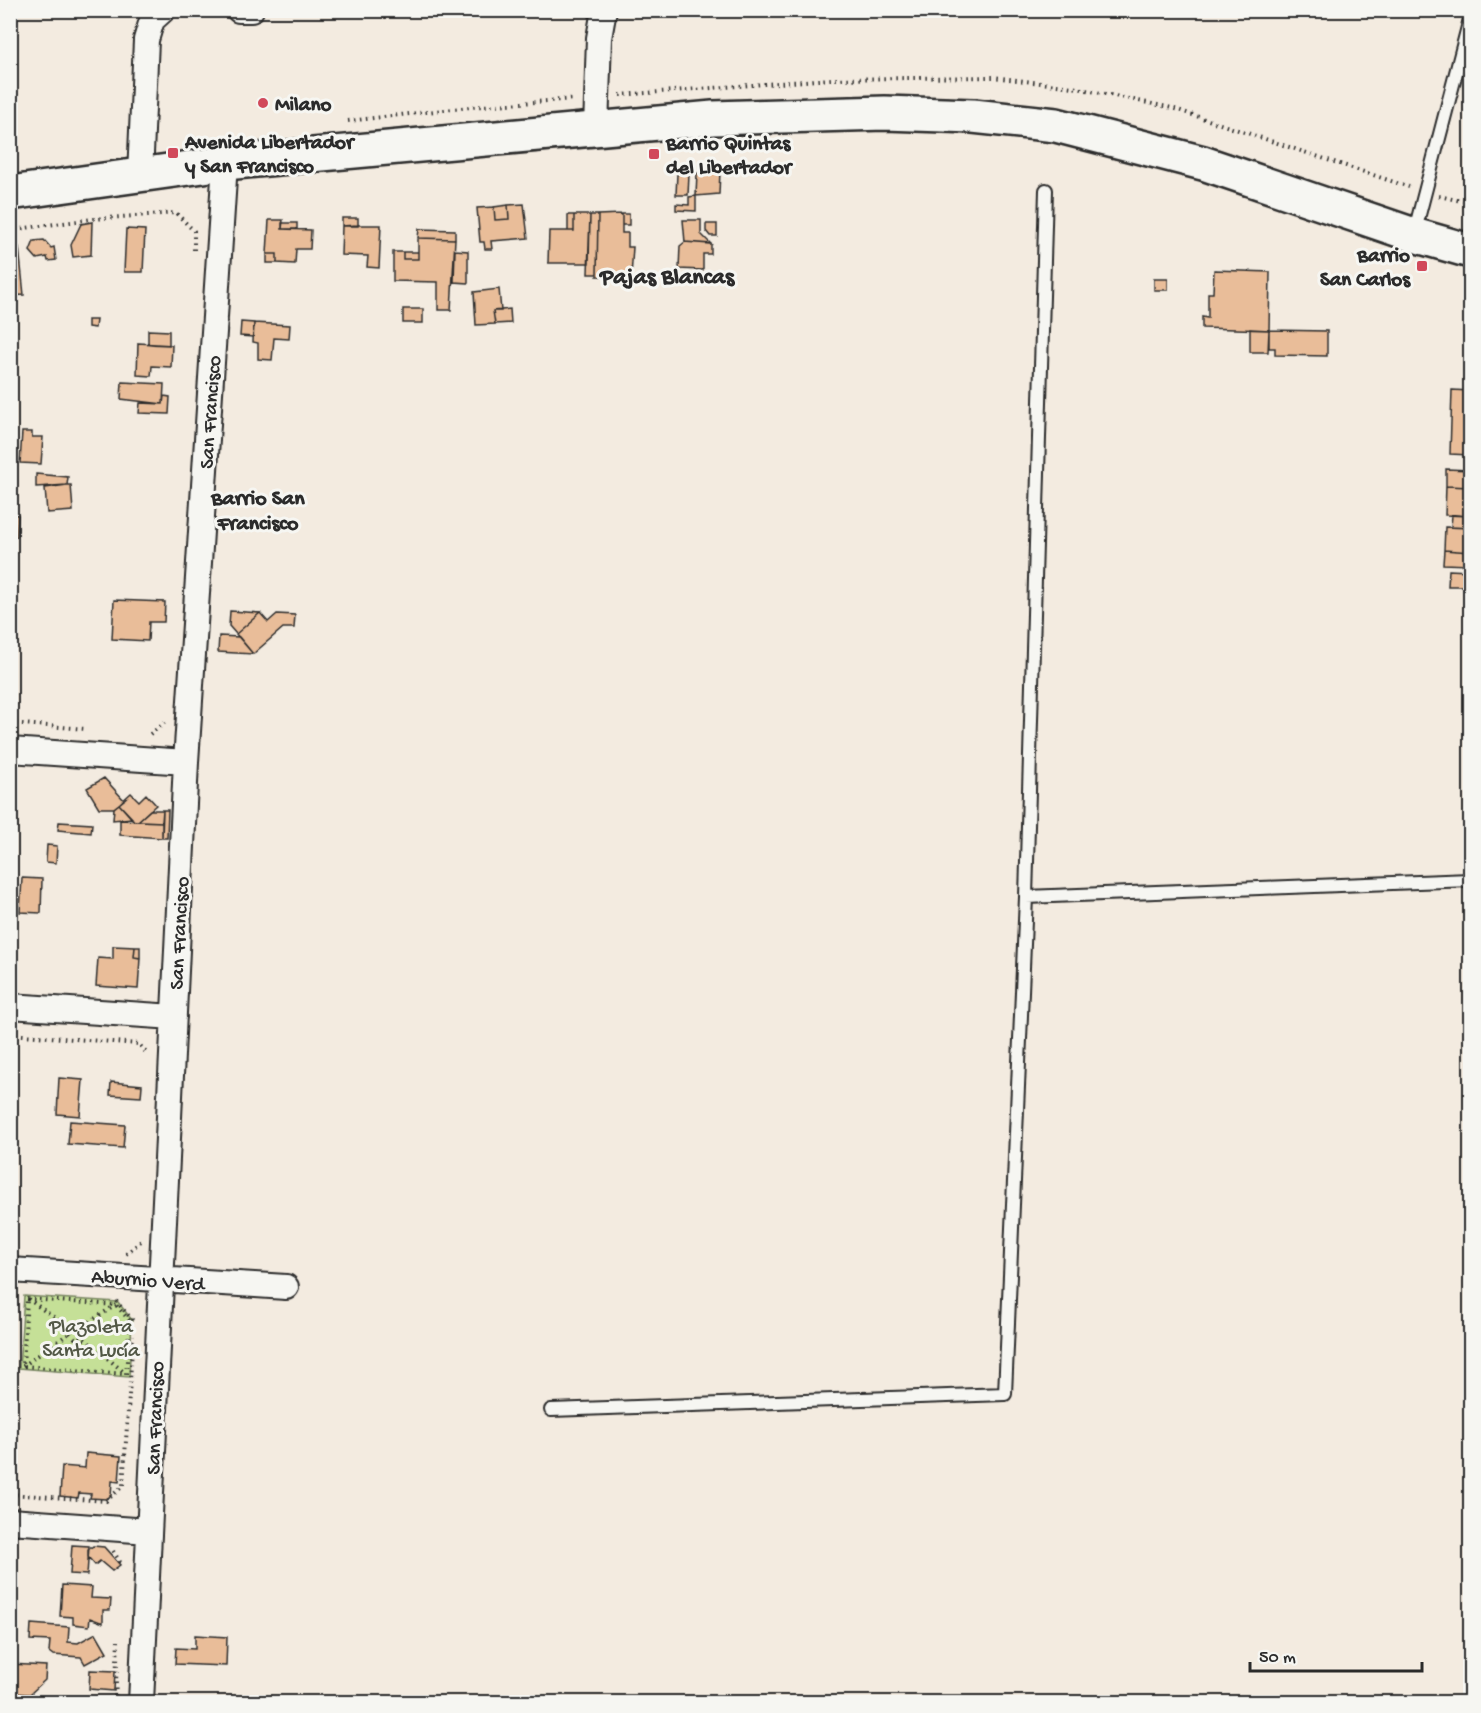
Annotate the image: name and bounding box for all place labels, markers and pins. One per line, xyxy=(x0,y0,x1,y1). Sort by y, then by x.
place label: Milano xyxy=(275,94,331,119)
marker: Milano xyxy=(256,96,270,110)
place label: Avenida Libertador y San Francisco xyxy=(184,132,356,181)
place label: Barrio Quintas del Libertador xyxy=(665,133,794,182)
marker: Avenida Libertador y San Francisco xyxy=(166,146,180,160)
marker: Barrio Quintas del Libertador xyxy=(647,147,661,161)
place label: Barrio San Carlos xyxy=(1320,245,1411,294)
marker: Barrio San Carlos xyxy=(1415,259,1429,273)

